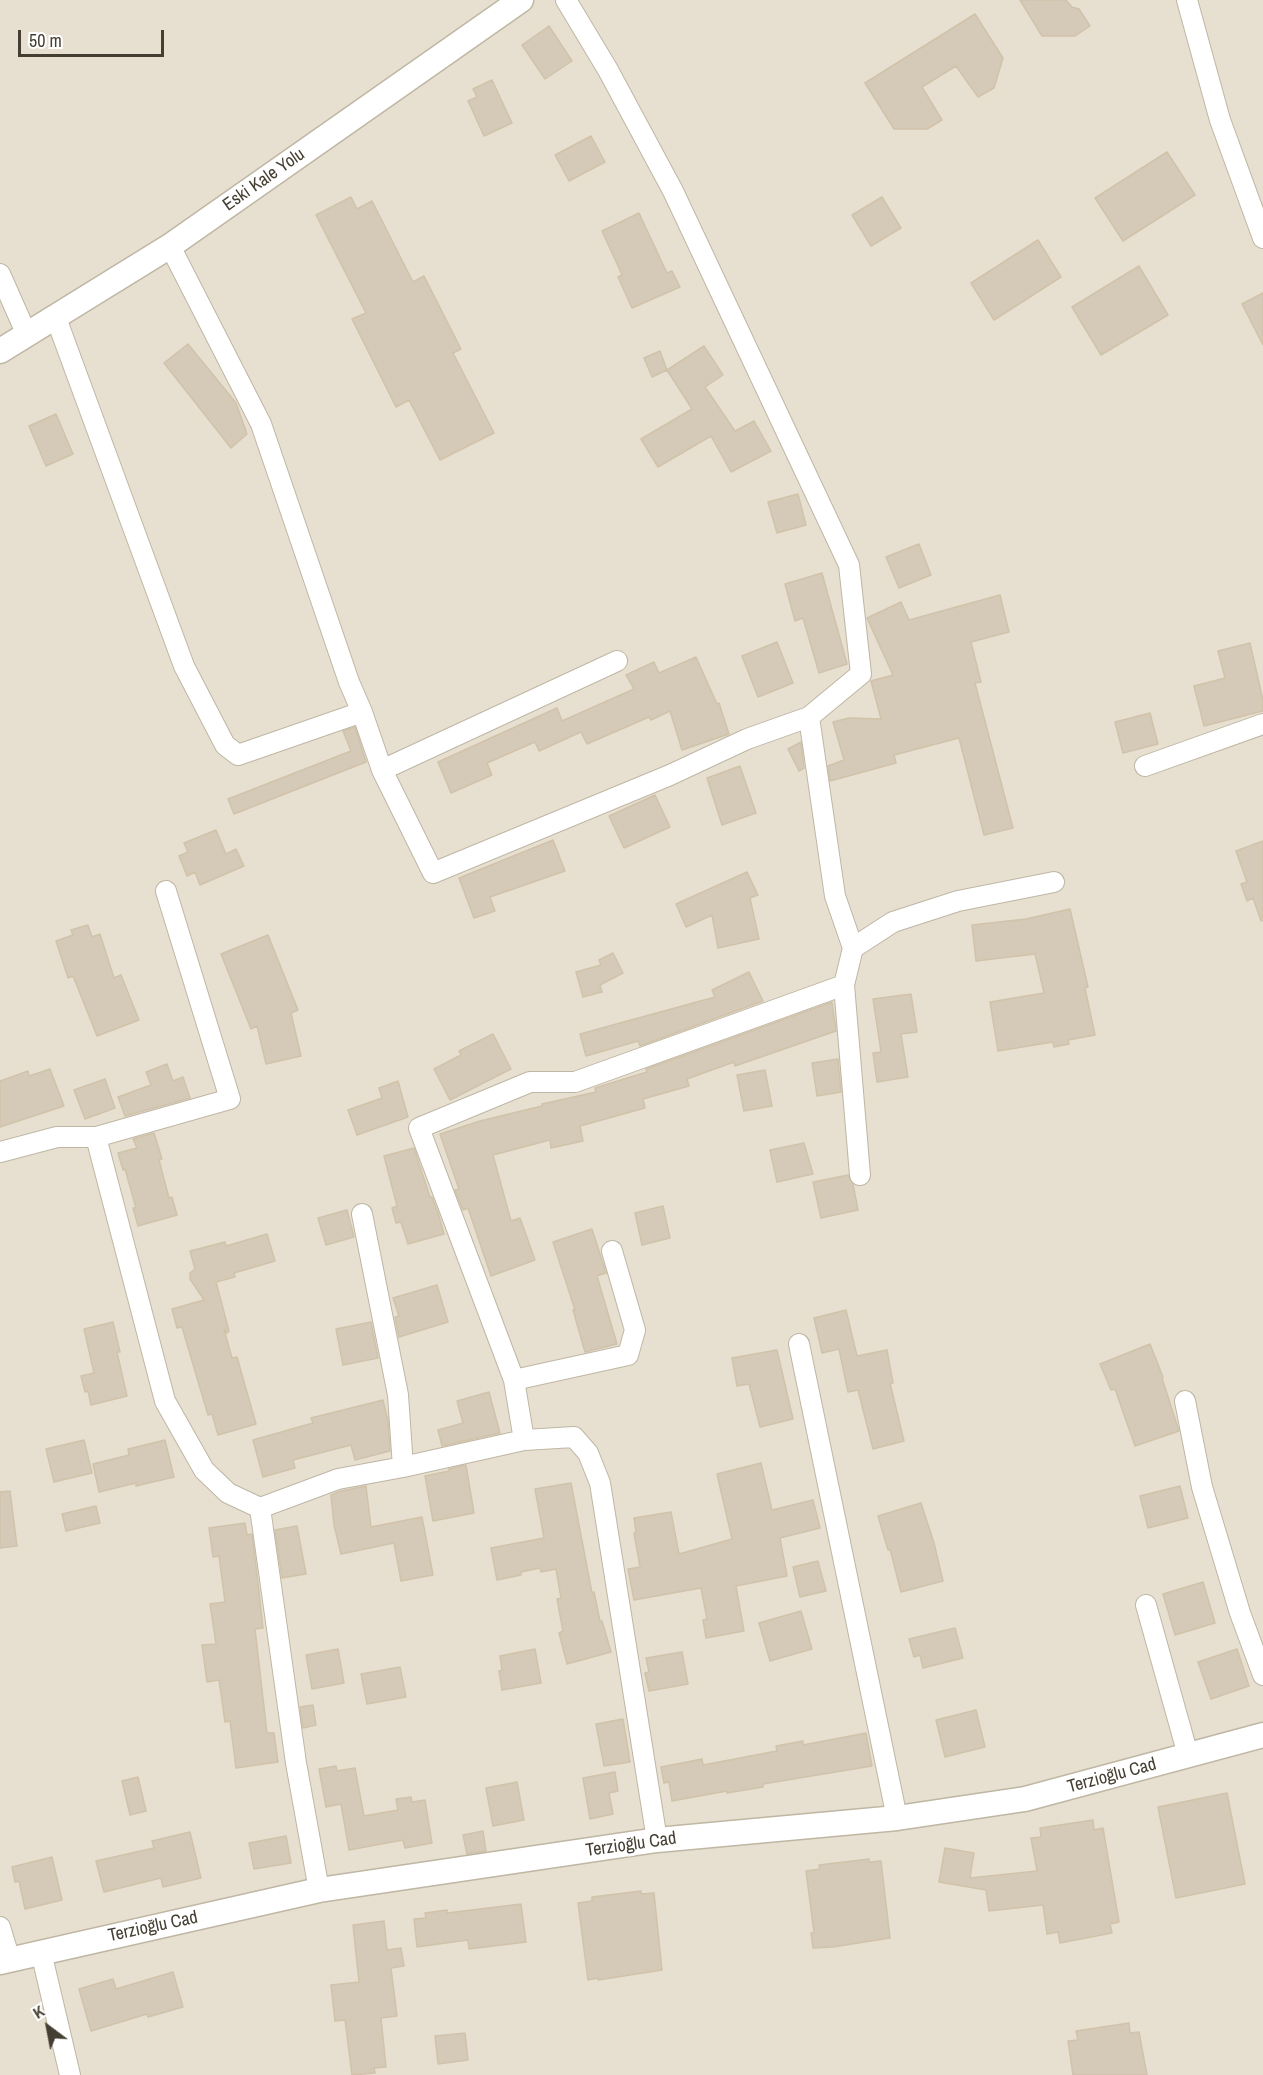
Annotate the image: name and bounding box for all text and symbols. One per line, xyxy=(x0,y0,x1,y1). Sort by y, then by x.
scale bar xyxy=(21,18,166,56)
text: 50 m xyxy=(29,28,62,53)
street label: Eski Kale Yolu xyxy=(219,144,309,216)
street label: Terzioğlu Cad xyxy=(1065,1754,1159,1798)
street label: Terzioğlu Cad xyxy=(584,1828,678,1862)
street label: Terzioğlu Cad xyxy=(106,1907,200,1947)
north arrow xyxy=(18,1997,78,2057)
text: K xyxy=(29,2000,48,2024)

